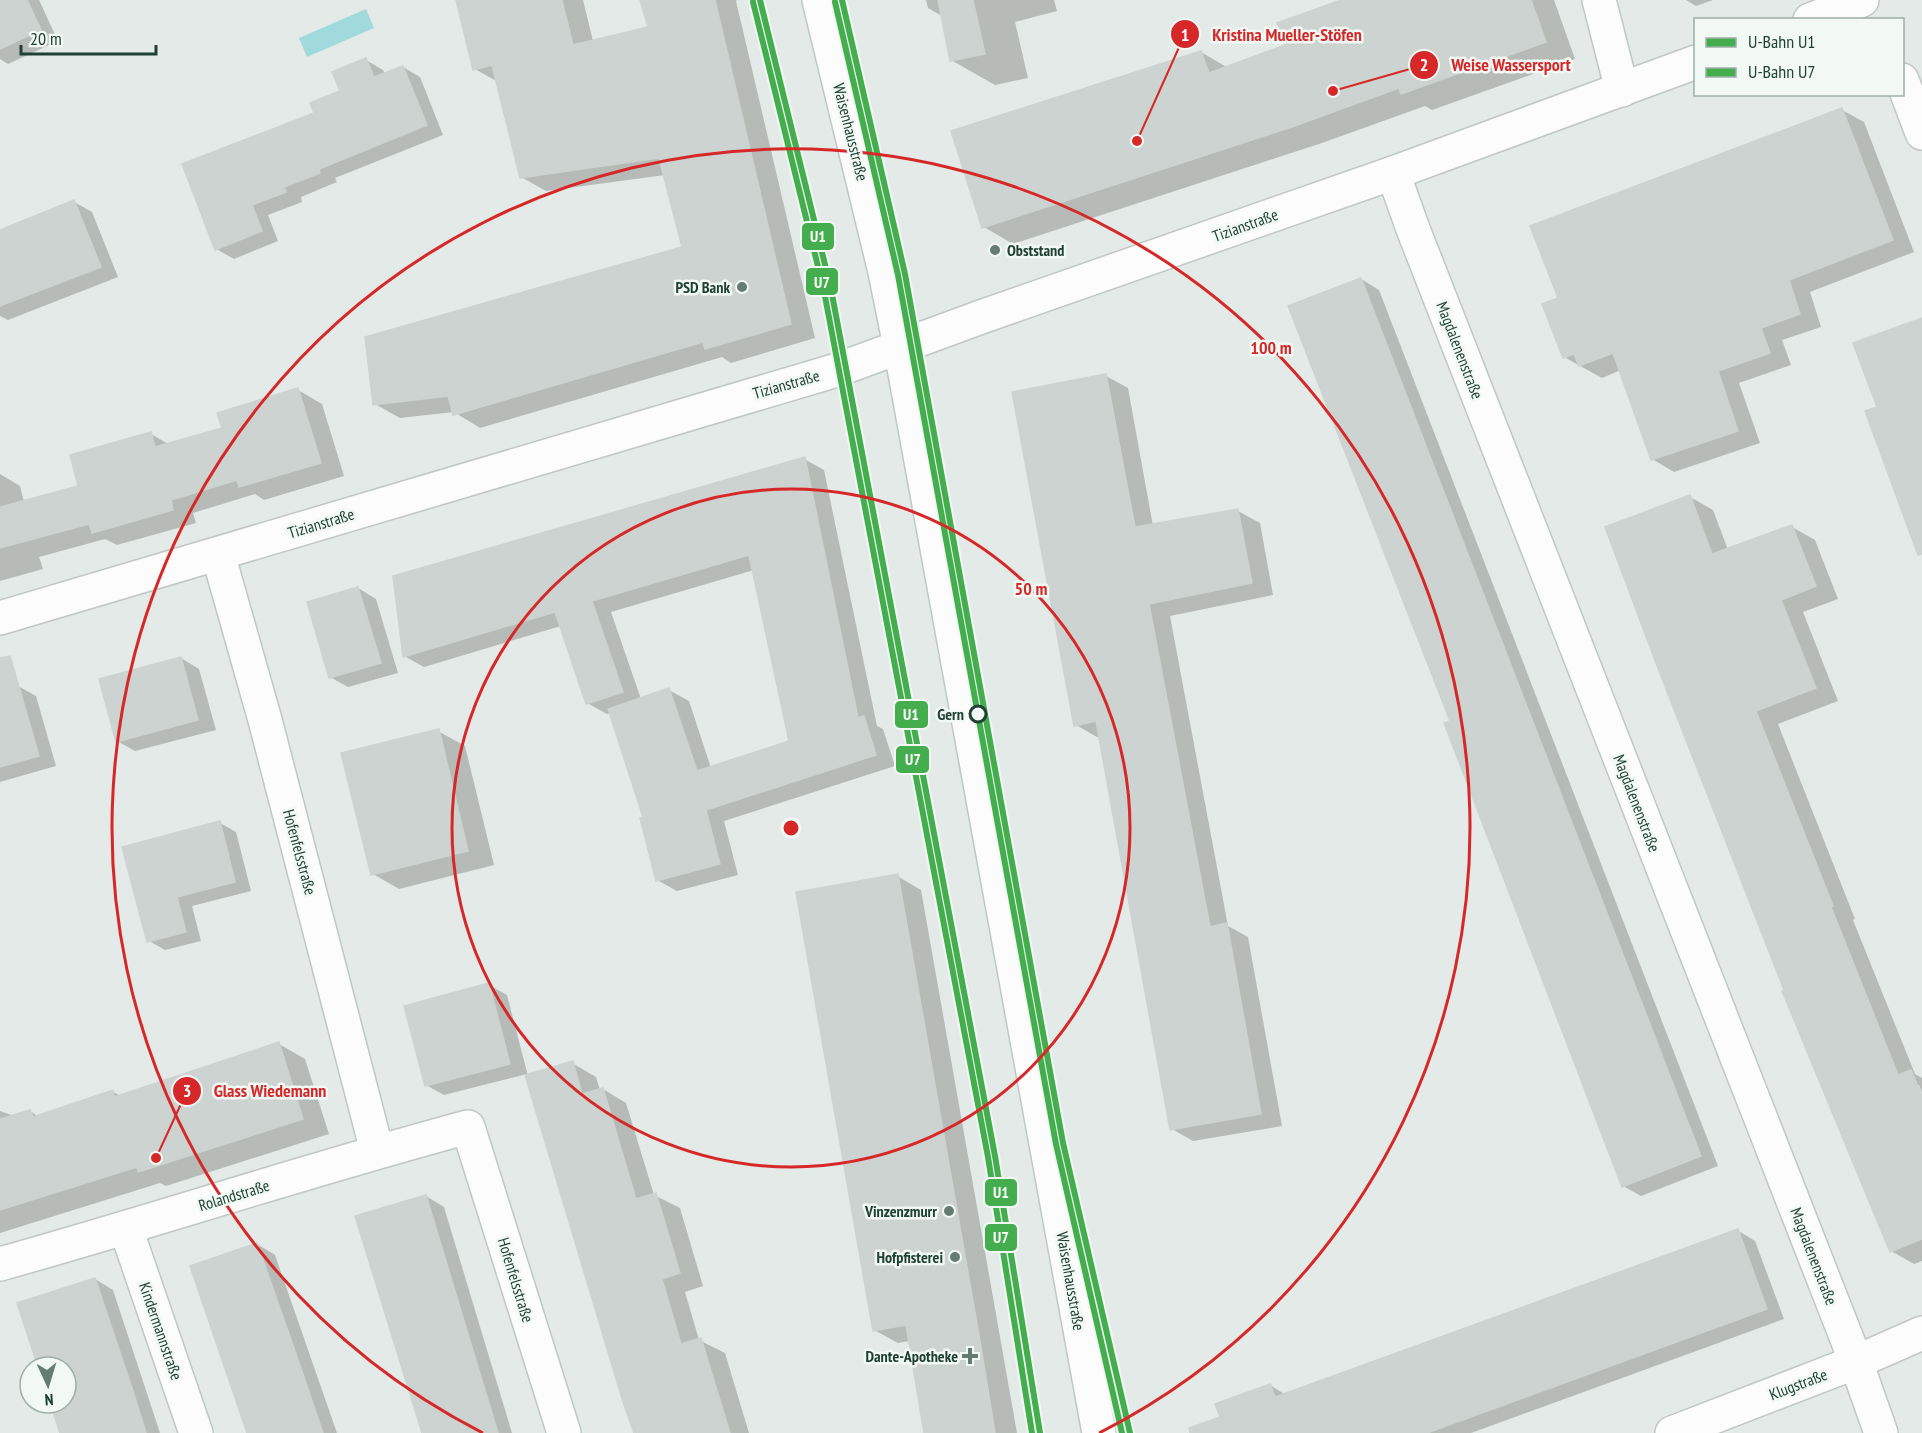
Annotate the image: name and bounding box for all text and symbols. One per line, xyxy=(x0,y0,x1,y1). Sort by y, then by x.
callout: Kristina Mueller-Stöfen xyxy=(1170,16,1374,52)
scale bar xyxy=(21,18,156,56)
legend xyxy=(1694,18,1904,96)
text: 1 xyxy=(1181,23,1189,46)
text: Kristina Mueller-Stöfen xyxy=(1212,23,1362,46)
text: 20 m xyxy=(30,27,62,50)
text: U-Bahn U1 xyxy=(1748,30,1815,53)
callout: Weise Wassersport xyxy=(1409,47,1583,83)
text: 2 xyxy=(1420,53,1428,76)
text: Weise Wassersport xyxy=(1450,53,1572,76)
text: U-Bahn U7 xyxy=(1748,60,1815,83)
street label: Waisenhausstraße xyxy=(829,81,873,183)
street label: Tizianstraße xyxy=(1209,204,1281,246)
line badge: U1 xyxy=(801,222,835,251)
text: U1 xyxy=(810,226,826,246)
place label: Obststand xyxy=(1007,240,1064,260)
marker: Obststand xyxy=(988,243,1002,257)
line badge: U7 xyxy=(805,267,839,296)
text: U7 xyxy=(814,272,830,292)
place label: PSD Bank xyxy=(675,277,730,297)
marker: PSD Bank xyxy=(735,280,749,294)
street label: Magdalenenstraße xyxy=(1432,298,1488,402)
text: 100 m xyxy=(1250,336,1292,359)
street label: Tizianstraße xyxy=(750,365,822,403)
street label: Tizianstraße xyxy=(285,503,357,543)
text: 50 m xyxy=(1015,577,1047,600)
line badge: U1 xyxy=(894,700,929,729)
text: U1 xyxy=(903,704,919,724)
place label: Gern xyxy=(937,704,964,724)
marker: Gern xyxy=(969,705,987,723)
line badge: U7 xyxy=(895,745,930,774)
text: U7 xyxy=(905,749,921,769)
street label: Magdalenenstraße xyxy=(1609,751,1665,855)
street label: Hofenfelsstraße xyxy=(279,807,321,897)
centre of rings xyxy=(781,818,801,838)
callout: Glass Wiedemann xyxy=(172,1073,339,1109)
text: 3 xyxy=(183,1079,191,1102)
text: Glass Wiedemann xyxy=(214,1079,326,1102)
street label: Rolandstraße xyxy=(196,1175,272,1215)
line badge: U1 xyxy=(984,1178,1018,1207)
text: U1 xyxy=(993,1182,1009,1202)
place label: Vinzenzmurr xyxy=(864,1201,937,1221)
marker: Vinzenzmurr xyxy=(942,1204,956,1218)
street label: Magdalenenstraße xyxy=(1786,1204,1842,1308)
line badge: U7 xyxy=(984,1223,1018,1252)
text: U7 xyxy=(993,1227,1009,1247)
street label: Waisenhausstraße xyxy=(1052,1230,1090,1332)
street label: Hofenfelsstraße xyxy=(494,1235,538,1325)
place label: Hofpfisterei xyxy=(876,1247,943,1267)
marker: Hofpfisterei xyxy=(948,1250,962,1264)
street label: Kindermannstraße xyxy=(135,1279,187,1383)
place label: Dante-Apotheke xyxy=(865,1346,958,1366)
marker: Dante-Apotheke xyxy=(963,1349,977,1363)
north arrow xyxy=(18,1355,78,1415)
street label: Klugstraße xyxy=(1766,1364,1830,1404)
text: N xyxy=(44,1390,54,1410)

